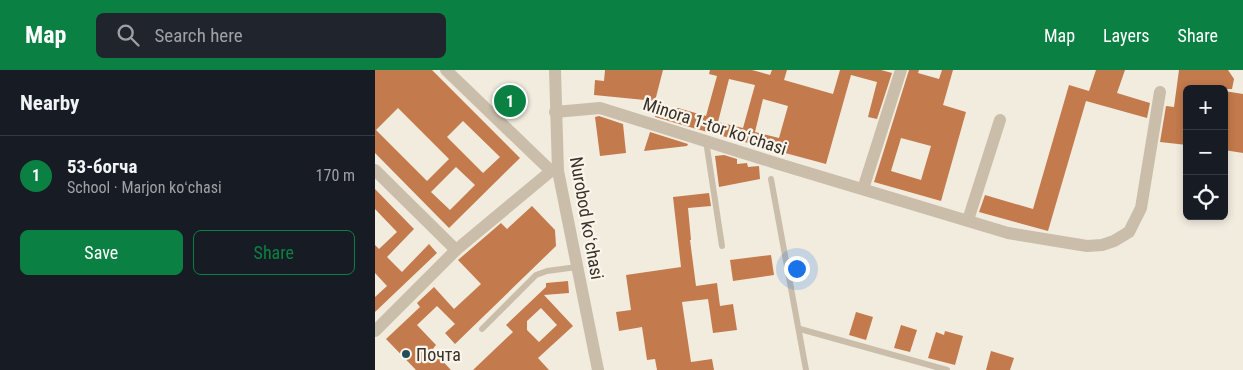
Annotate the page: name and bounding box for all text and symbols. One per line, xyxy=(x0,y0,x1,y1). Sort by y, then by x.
search box xyxy=(96,13,446,58)
text: Map xyxy=(25,21,66,49)
icon: search xyxy=(114,21,142,49)
text: Search here xyxy=(154,24,243,47)
text: Map xyxy=(1044,25,1075,46)
text: Layers xyxy=(1103,25,1150,46)
text: Share xyxy=(1178,25,1218,46)
pin: 1 xyxy=(494,82,526,120)
map controls xyxy=(1183,85,1228,220)
button: + xyxy=(1183,85,1228,130)
text: Nearby xyxy=(20,91,79,115)
street label: Minora 1-tor koʻchasi xyxy=(641,93,789,159)
button: − xyxy=(1183,130,1228,175)
text: 53-богча xyxy=(67,155,137,178)
street label: Nurobod koʻchasi xyxy=(566,155,608,281)
text: 1 xyxy=(32,166,40,185)
text: 170 m xyxy=(316,166,355,185)
button: locate xyxy=(1183,175,1228,220)
text: School · Marjon koʻchasi xyxy=(67,178,222,197)
button: Save xyxy=(20,230,183,275)
button: Share xyxy=(193,230,355,275)
your location xyxy=(784,256,810,282)
place label: Почта xyxy=(416,344,461,365)
marker: Почта xyxy=(400,348,412,360)

